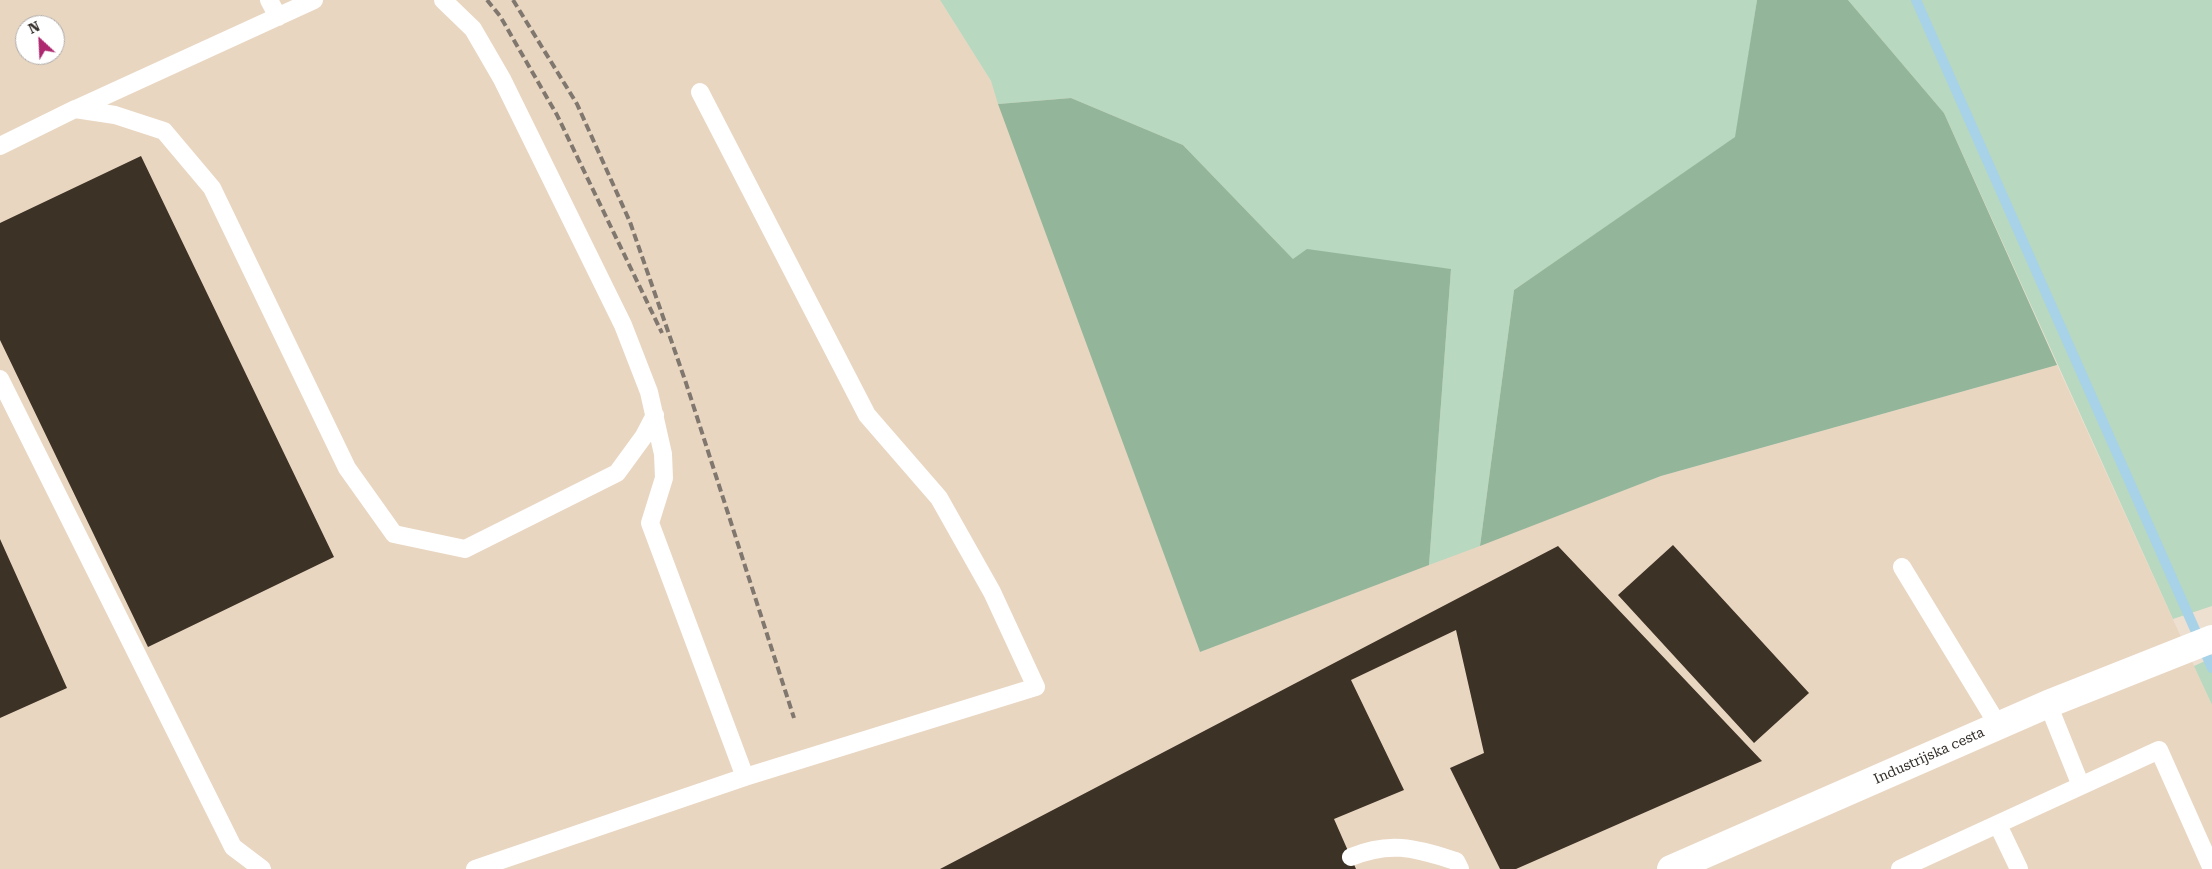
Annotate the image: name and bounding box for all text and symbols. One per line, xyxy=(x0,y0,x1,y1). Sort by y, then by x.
north arrow xyxy=(15,15,65,65)
text: N xyxy=(26,18,42,37)
street label: Industrijska cesta xyxy=(1871,724,1987,788)

